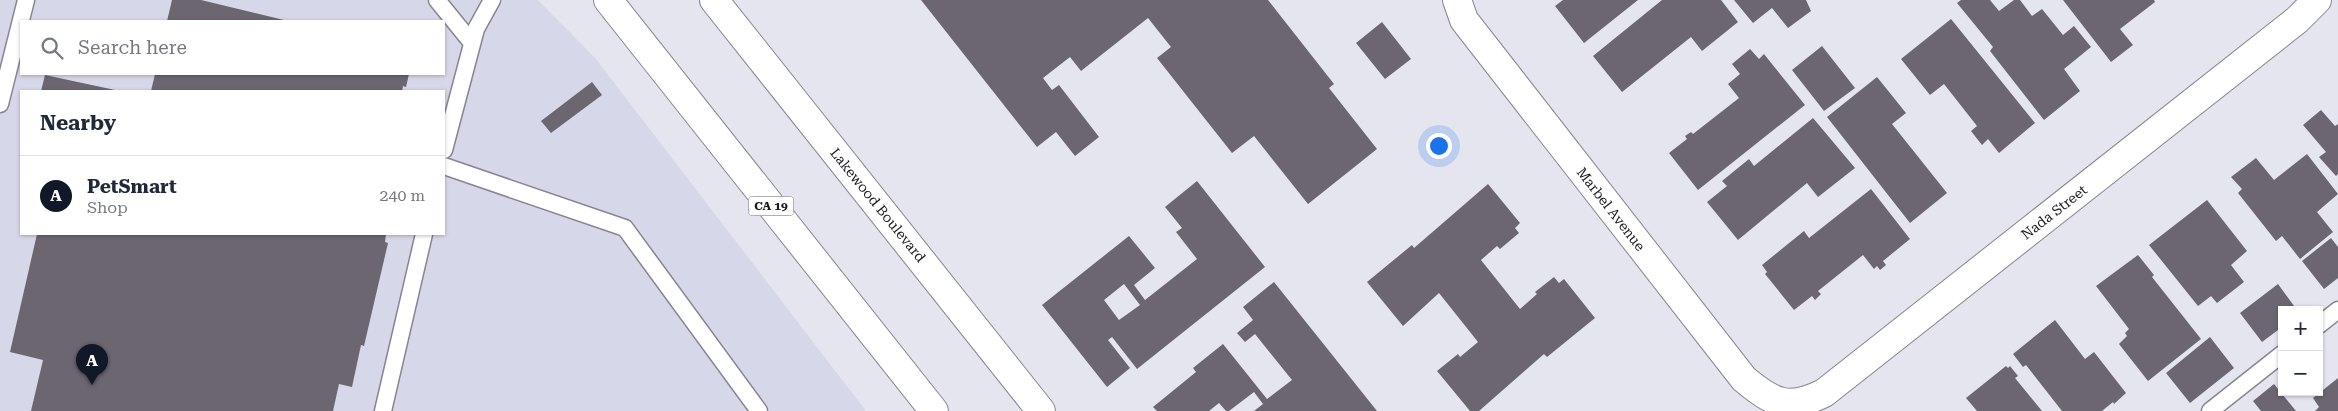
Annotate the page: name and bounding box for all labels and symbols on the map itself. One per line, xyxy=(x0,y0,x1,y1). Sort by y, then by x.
your location xyxy=(1426,133,1452,159)
street label: Lakewood Boulevard xyxy=(827,145,929,265)
street label: Marbel Avenue xyxy=(1574,164,1649,254)
street label: Nada Street xyxy=(2018,181,2090,243)
road number: CA 19 xyxy=(748,197,794,216)
pin: A xyxy=(76,344,108,385)

